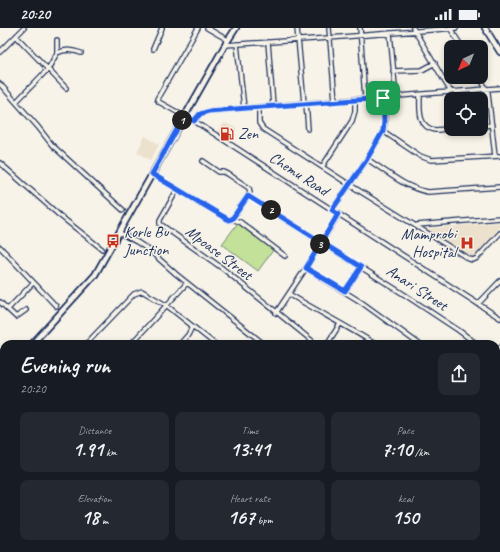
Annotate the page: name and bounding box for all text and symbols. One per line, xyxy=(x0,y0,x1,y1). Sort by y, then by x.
text: 20:20 xyxy=(20,5,50,24)
north arrow xyxy=(444,40,488,84)
map controls xyxy=(444,40,488,136)
pin xyxy=(366,81,400,115)
icon: arrive xyxy=(372,87,394,109)
button: locate xyxy=(444,92,488,136)
pin: 1 xyxy=(172,110,192,130)
text: 1 xyxy=(180,113,184,127)
place label: Zen xyxy=(238,124,259,144)
fuel station icon: Zen xyxy=(219,126,235,142)
street label: Chemu Road xyxy=(266,147,335,202)
pin: 2 xyxy=(261,200,281,220)
text: 2 xyxy=(269,203,273,217)
street label: Mpoase Street xyxy=(181,221,258,286)
place label: Korle Bu Junction xyxy=(123,222,170,260)
place label: Mamprobi Hospital xyxy=(401,224,459,262)
bus stop icon: Korle Bu Junction xyxy=(105,233,121,249)
pin: 3 xyxy=(310,234,330,254)
hospital icon: Mamprobi Hospital xyxy=(459,235,475,251)
text: 3 xyxy=(318,237,322,251)
street label: Anari Street xyxy=(383,261,453,316)
text: Evening run xyxy=(20,352,110,380)
button: share xyxy=(438,353,480,395)
text: 20:20 xyxy=(20,381,46,397)
text: Distance xyxy=(78,423,111,437)
text: Time xyxy=(242,423,258,437)
text: Pace xyxy=(397,423,414,437)
text: 1.91 xyxy=(73,437,103,462)
text: 13:41 xyxy=(230,437,270,462)
text: 7:10 xyxy=(381,437,412,462)
text: km xyxy=(103,445,117,459)
text: /km xyxy=(412,445,429,459)
text: Elevation xyxy=(78,491,112,505)
text: Heart rate xyxy=(230,491,270,505)
text: kcal xyxy=(398,491,413,505)
text: 18 xyxy=(81,505,99,530)
text: 167 xyxy=(227,505,255,530)
text: 150 xyxy=(392,505,419,530)
text: m xyxy=(99,513,108,527)
text: bpm xyxy=(255,513,273,527)

